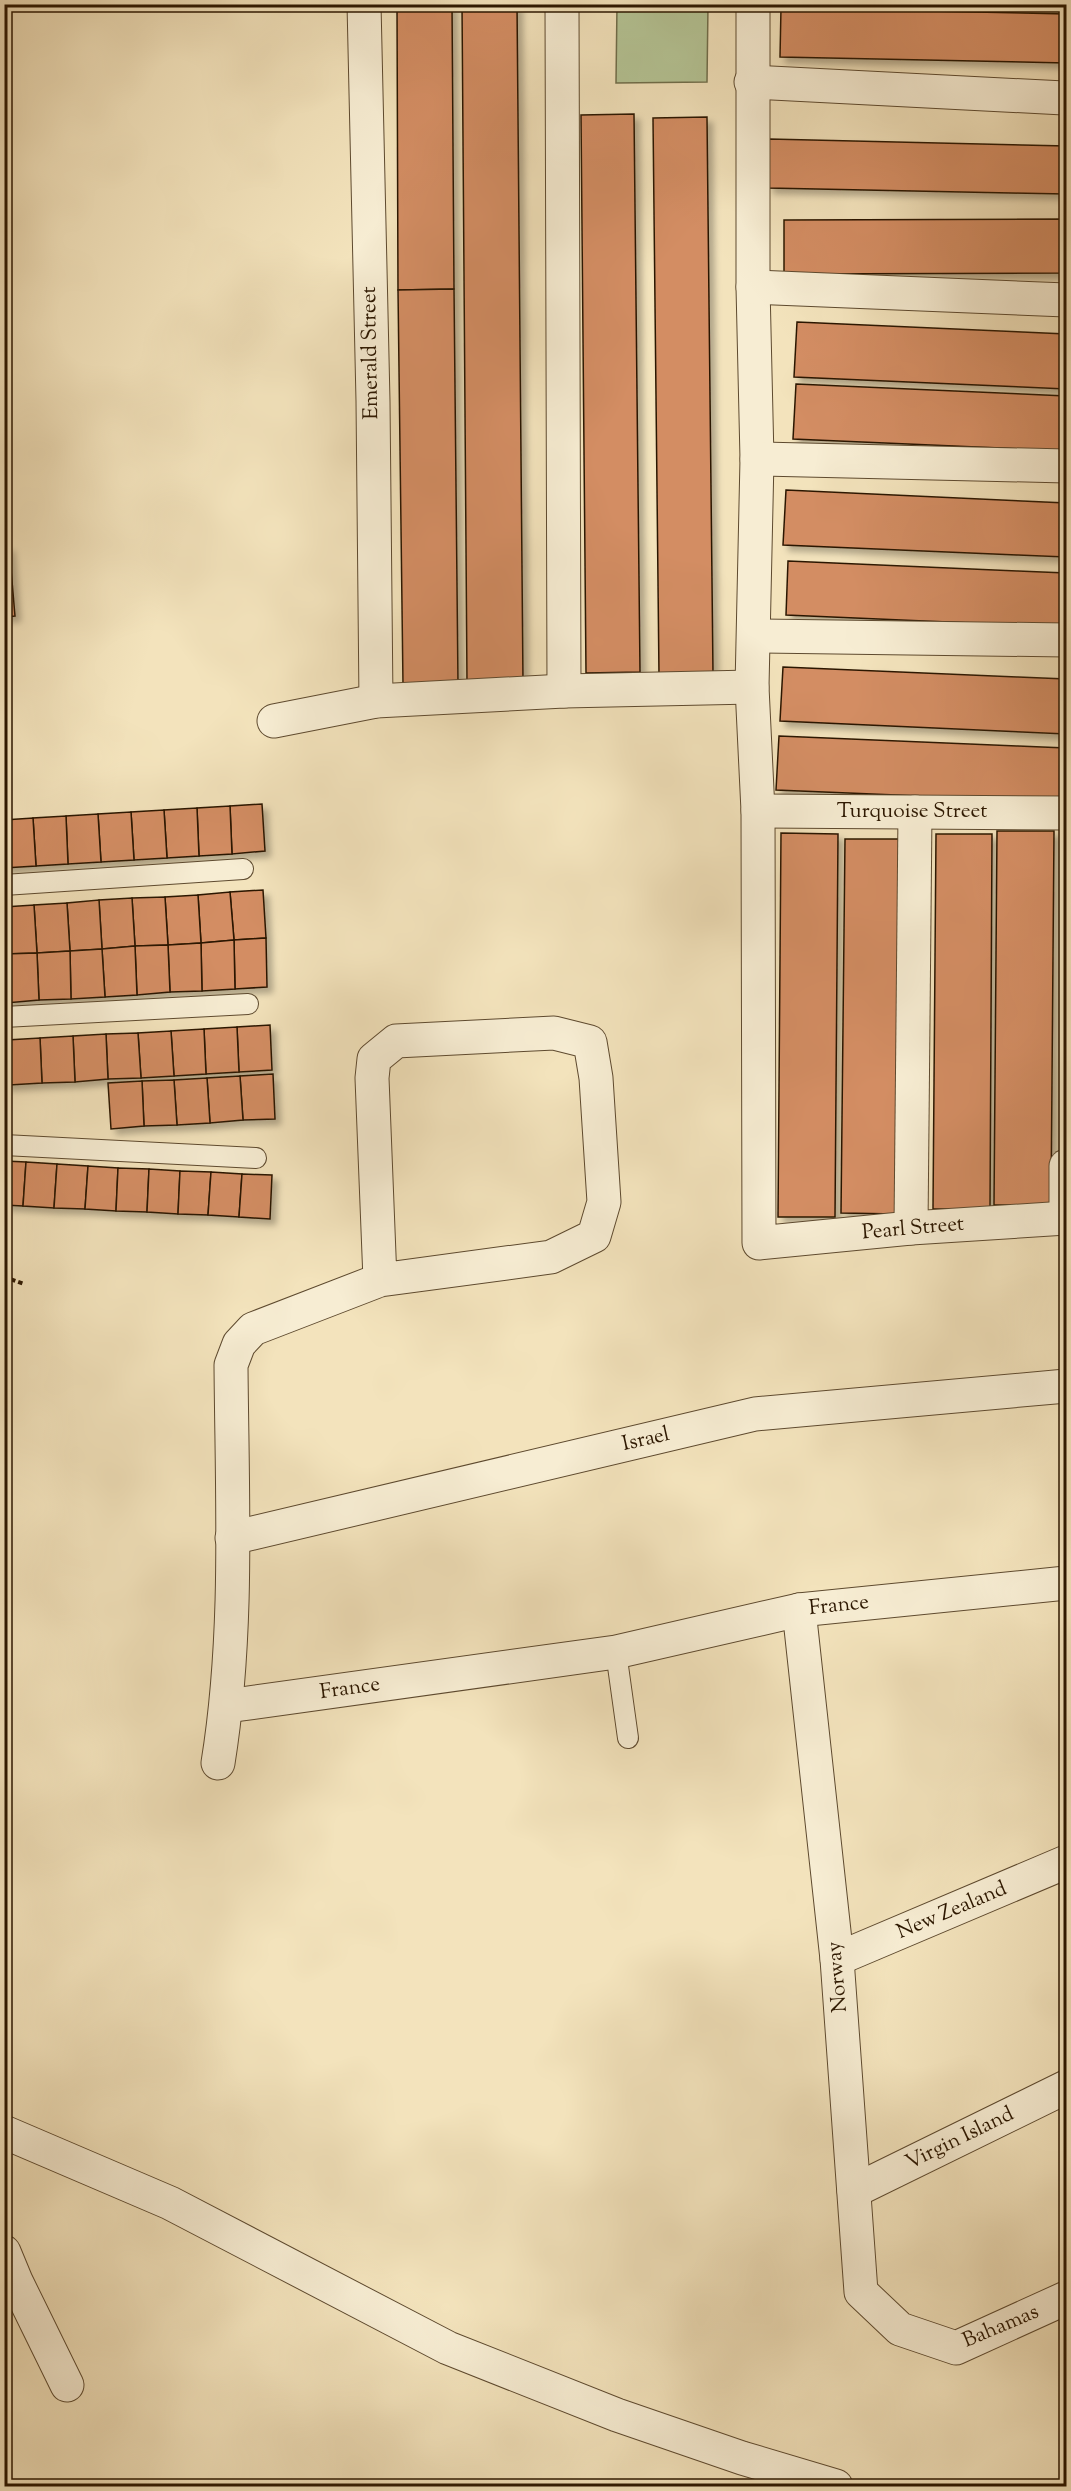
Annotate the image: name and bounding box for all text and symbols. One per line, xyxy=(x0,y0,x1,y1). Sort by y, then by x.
street label: Emerald Street xyxy=(355,286,387,420)
street label: Turquoise Street xyxy=(837,797,987,827)
street label: Pearl Street xyxy=(861,1210,965,1248)
street label: Israel xyxy=(619,1420,673,1460)
street label: France xyxy=(807,1588,871,1624)
street label: France xyxy=(318,1670,382,1708)
street label: New Zealand xyxy=(892,1874,1012,1948)
street label: Norway xyxy=(820,1940,856,2014)
street label: Virgin Island xyxy=(901,2100,1019,2178)
street label: Bahamas xyxy=(958,2298,1044,2356)

